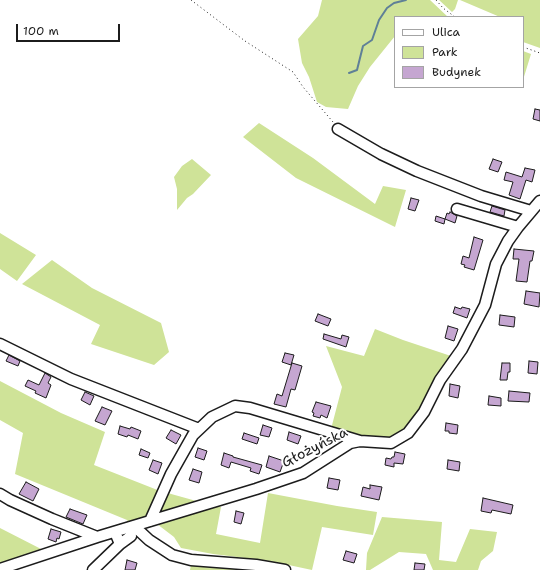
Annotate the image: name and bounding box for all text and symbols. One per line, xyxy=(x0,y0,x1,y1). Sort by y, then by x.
scale bar xyxy=(18,16,122,42)
legend xyxy=(394,16,524,88)
text: 100 m xyxy=(23,23,59,39)
text: Ulica xyxy=(432,24,460,40)
text: Park xyxy=(432,44,458,60)
text: Budynek xyxy=(432,64,481,80)
street label: Głożyńska xyxy=(279,424,351,472)

